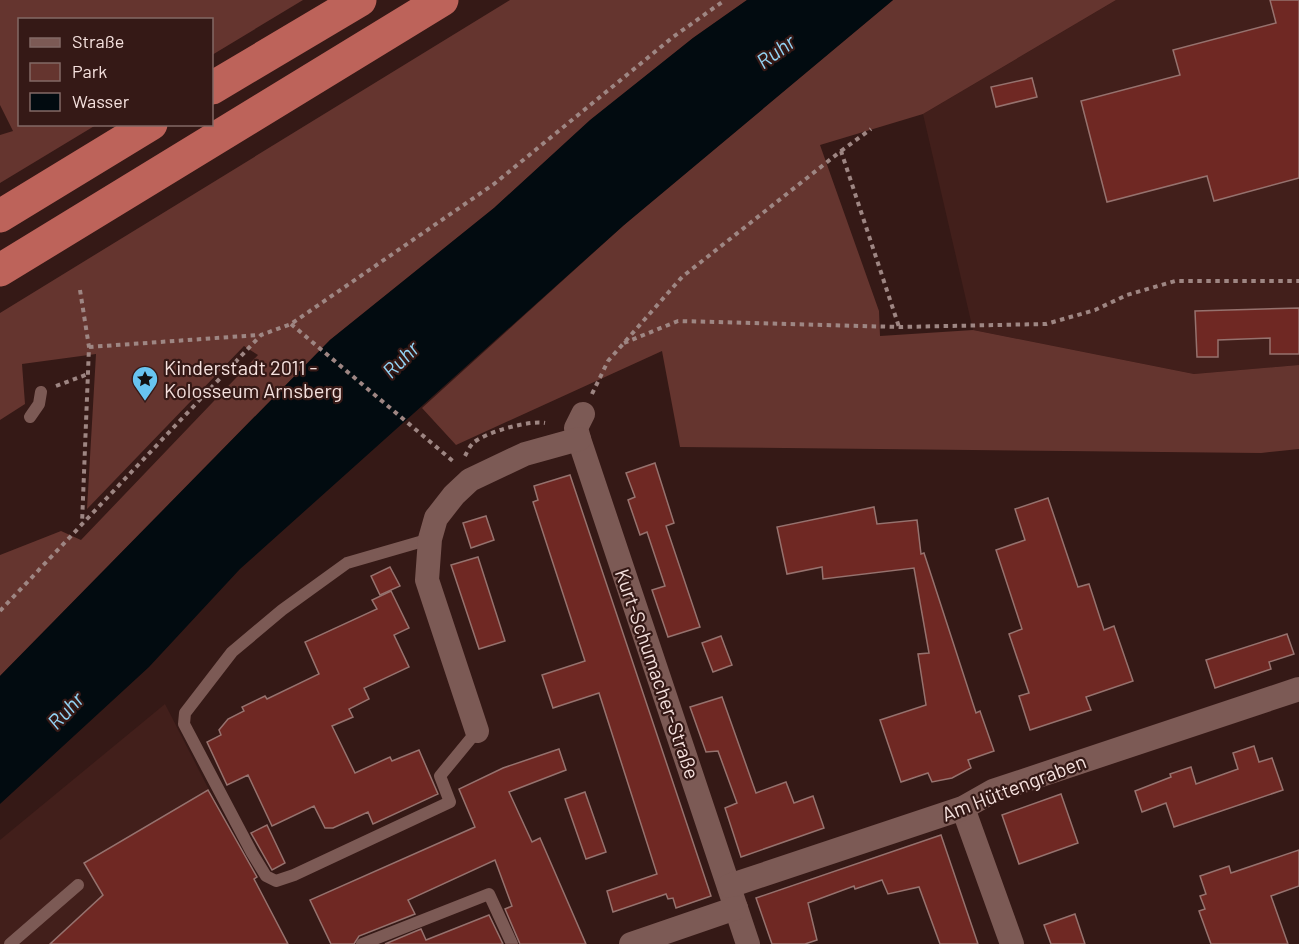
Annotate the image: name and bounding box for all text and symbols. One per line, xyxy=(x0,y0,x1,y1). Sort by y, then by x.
legend xyxy=(18,18,213,126)
water label: Ruhr xyxy=(751,28,800,73)
text: Straße xyxy=(72,30,124,52)
text: Park xyxy=(72,60,107,82)
text: Wasser xyxy=(72,90,130,112)
water label: Ruhr xyxy=(376,335,424,383)
place label: Kinderstadt 2011 - Kolosseum Arnsberg xyxy=(164,355,342,402)
place icon: Kinderstadt 2011 - Kolosseum Arnsberg xyxy=(130,364,160,402)
street label: Kurt-Schumacher-Straße xyxy=(611,565,705,782)
water label: Ruhr xyxy=(42,686,89,734)
street label: Am Hüttengraben xyxy=(938,749,1089,826)

